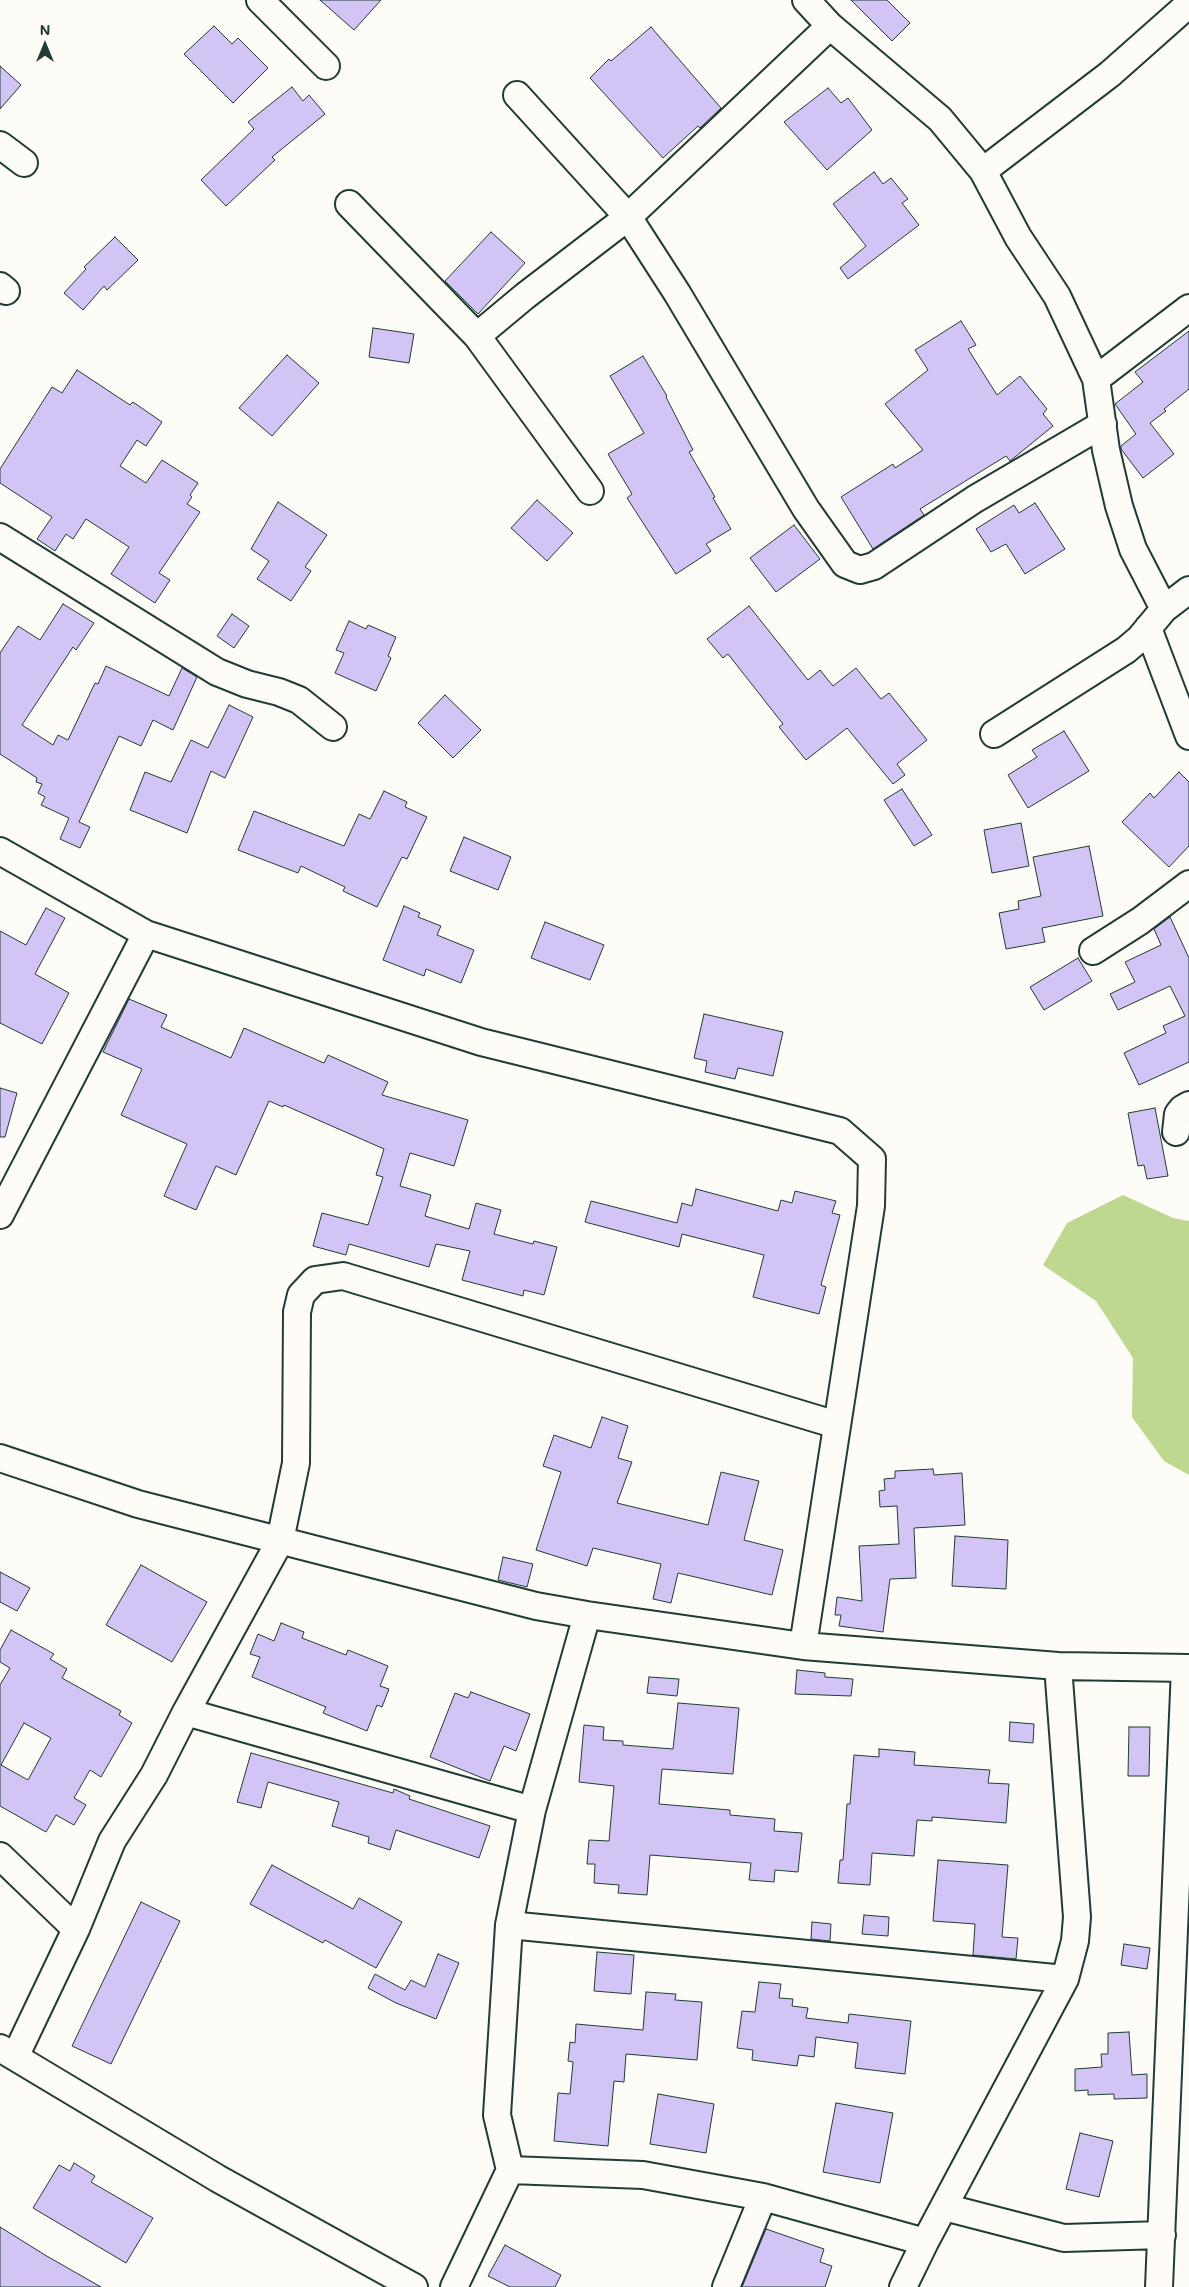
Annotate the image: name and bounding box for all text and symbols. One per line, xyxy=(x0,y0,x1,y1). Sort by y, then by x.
north arrow xyxy=(20,20,70,70)
text: N xyxy=(40,20,50,39)

